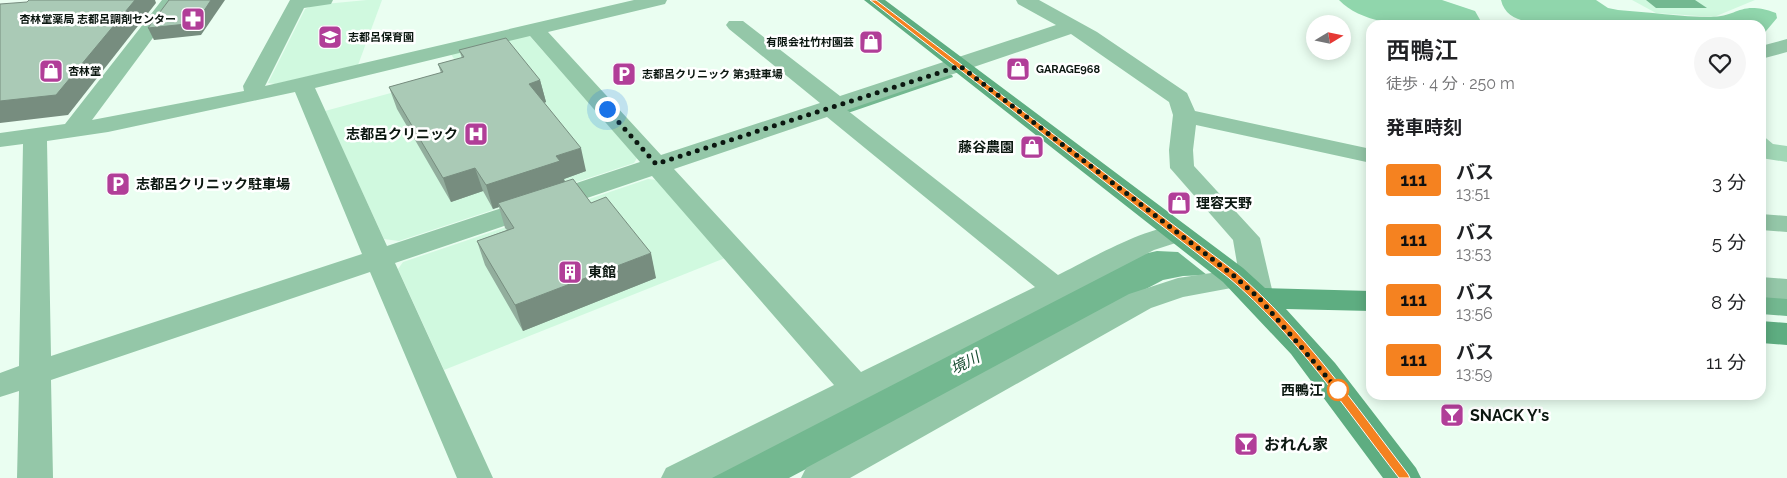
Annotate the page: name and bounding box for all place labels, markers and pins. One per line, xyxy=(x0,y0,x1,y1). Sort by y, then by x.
pharmacy icon: 杏林堂薬局 志都呂調剤センター xyxy=(180,6,206,32)
place label: 杏林堂薬局 志都呂調剤センター xyxy=(19,13,176,26)
school or university icon: 志都呂保育園 xyxy=(317,24,343,50)
shop icon: 有限会社竹村園芸 xyxy=(858,29,884,55)
place label: 志都呂保育園 xyxy=(348,31,414,44)
place label: 有限会社竹村園芸 xyxy=(766,36,854,49)
shop icon: GARAGE968 xyxy=(1005,56,1031,82)
shop icon: 杏林堂 xyxy=(38,58,64,84)
parking icon: 志都呂クリニック 第3駐車場 xyxy=(611,61,637,87)
place label: GARAGE968 xyxy=(1036,63,1101,76)
place label: 杏林堂 xyxy=(68,65,101,78)
place label: 志都呂クリニック 第3駐車場 xyxy=(642,68,783,81)
hospital icon: 志都呂クリニック xyxy=(463,121,489,147)
place label: 志都呂クリニック xyxy=(346,126,458,142)
shop icon: 藤谷農園 xyxy=(1019,134,1045,160)
place label: 藤谷農園 xyxy=(958,139,1014,155)
parking icon: 志都呂クリニック駐車場 xyxy=(105,171,131,197)
place label: 志都呂クリニック駐車場 xyxy=(136,176,290,192)
shop icon: 理容天野 xyxy=(1166,190,1192,216)
place label: 理容天野 xyxy=(1196,195,1252,211)
building icon: 東館 xyxy=(557,259,583,285)
place label: 東館 xyxy=(588,264,616,280)
marker: 西鴨江 xyxy=(1327,379,1349,401)
place label: 西鴨江 xyxy=(1281,382,1323,398)
bar icon: SNACK Y's xyxy=(1439,402,1465,428)
place label: SNACK Y's xyxy=(1470,406,1549,425)
bar icon: おれん家 xyxy=(1233,431,1259,457)
place label: おれん家 xyxy=(1264,435,1328,454)

